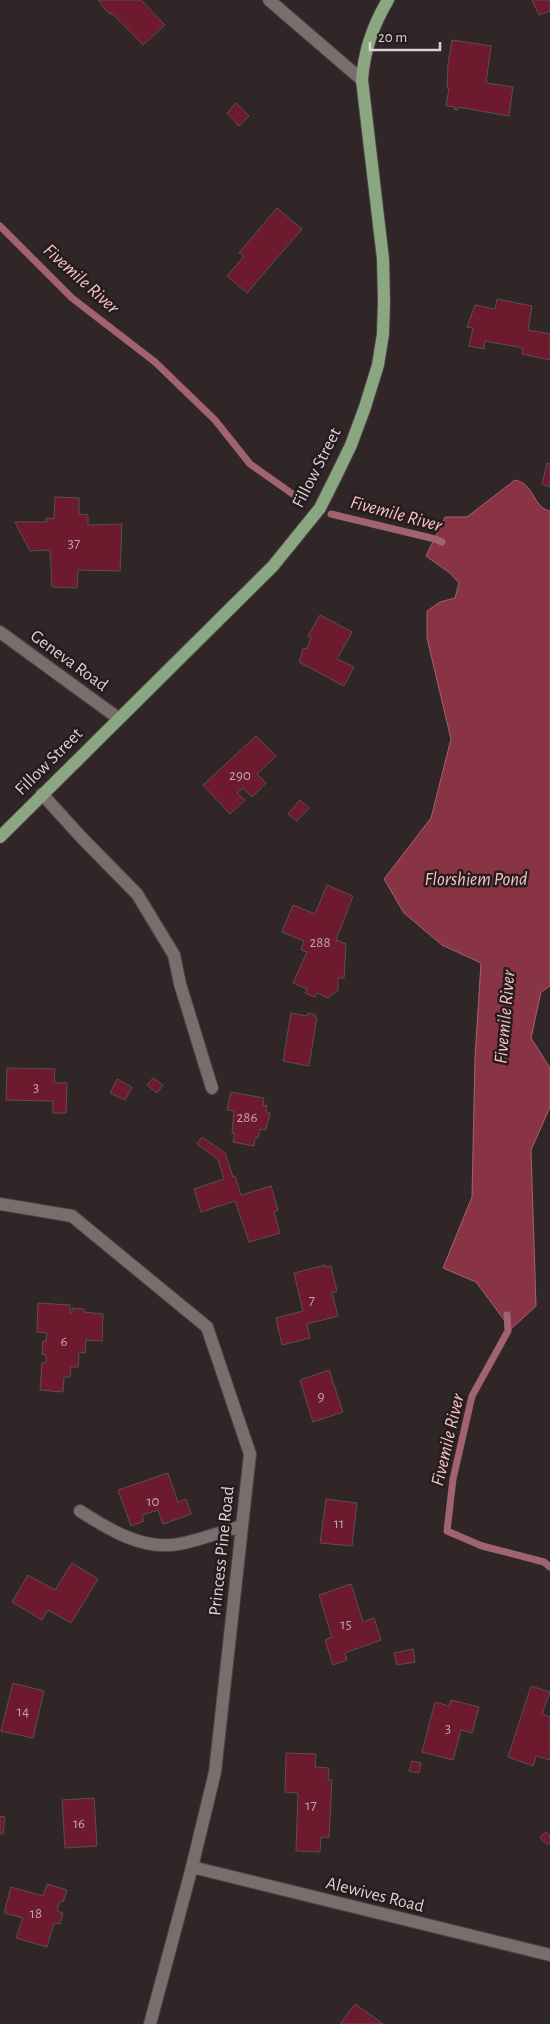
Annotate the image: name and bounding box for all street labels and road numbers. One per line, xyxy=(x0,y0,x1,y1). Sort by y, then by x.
street label: Fillow Street xyxy=(289,425,345,511)
street label: Geneva Road xyxy=(27,627,111,695)
street label: Fillow Street xyxy=(12,725,86,799)
street label: Princess Pine Road xyxy=(206,1485,238,1617)
street label: Alewives Road xyxy=(324,1874,426,1916)

